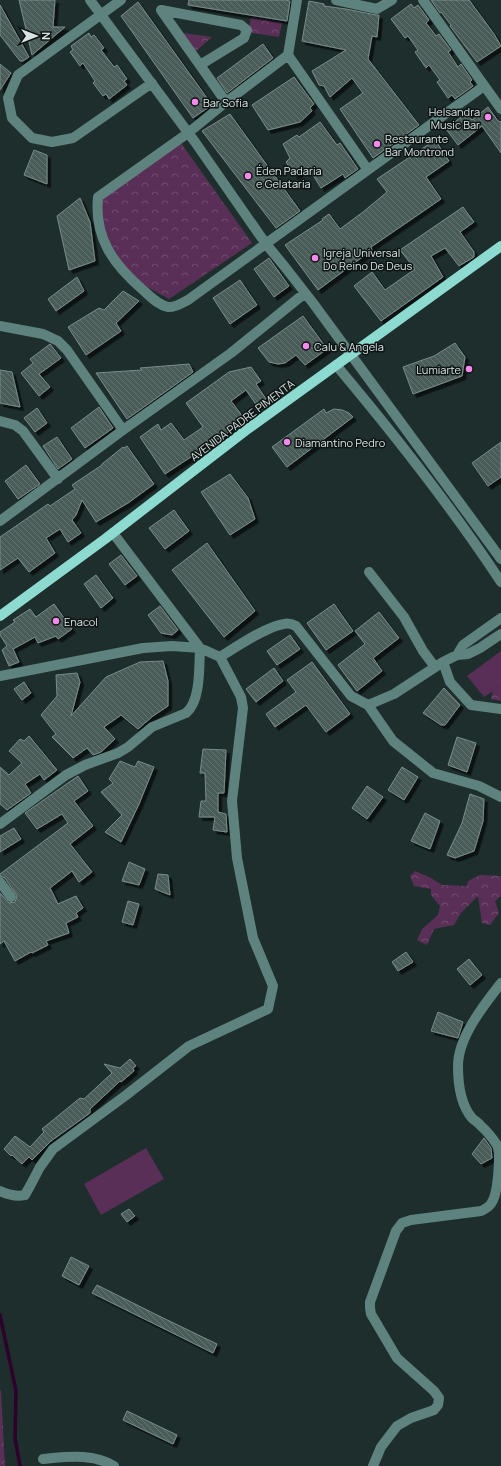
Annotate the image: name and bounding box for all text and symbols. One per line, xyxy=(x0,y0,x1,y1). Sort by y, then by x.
north arrow xyxy=(16,16,56,56)
text: N xyxy=(39,32,54,40)
place label: Bar Sofia xyxy=(203,95,248,110)
marker: Bar Sofia xyxy=(190,97,200,107)
place label: Helsandra Music Bar xyxy=(429,104,480,132)
marker: Helsandra Music Bar xyxy=(483,112,493,122)
place label: Restaurante Bar Montrond xyxy=(385,131,454,159)
marker: Restaurante Bar Montrond xyxy=(372,139,382,149)
place label: Éden Padaria e Gelataria xyxy=(256,163,322,191)
marker: Éden Padaria e Gelataria xyxy=(243,171,253,181)
place label: Igreja Universal Do Reino De Deus xyxy=(323,245,413,273)
marker: Igreja Universal Do Reino De Deus xyxy=(310,253,320,263)
place label: Calu & Angela xyxy=(314,339,384,354)
marker: Calu & Angela xyxy=(301,341,311,351)
place label: Lumiarte xyxy=(416,362,462,377)
marker: Lumiarte xyxy=(464,364,474,374)
street label: AVENIDA PADRE PIMENTA xyxy=(187,376,297,464)
place label: Diamantino Pedro xyxy=(295,435,386,450)
marker: Diamantino Pedro xyxy=(282,437,292,447)
place label: Enacol xyxy=(64,614,98,629)
marker: Enacol xyxy=(51,616,61,626)

